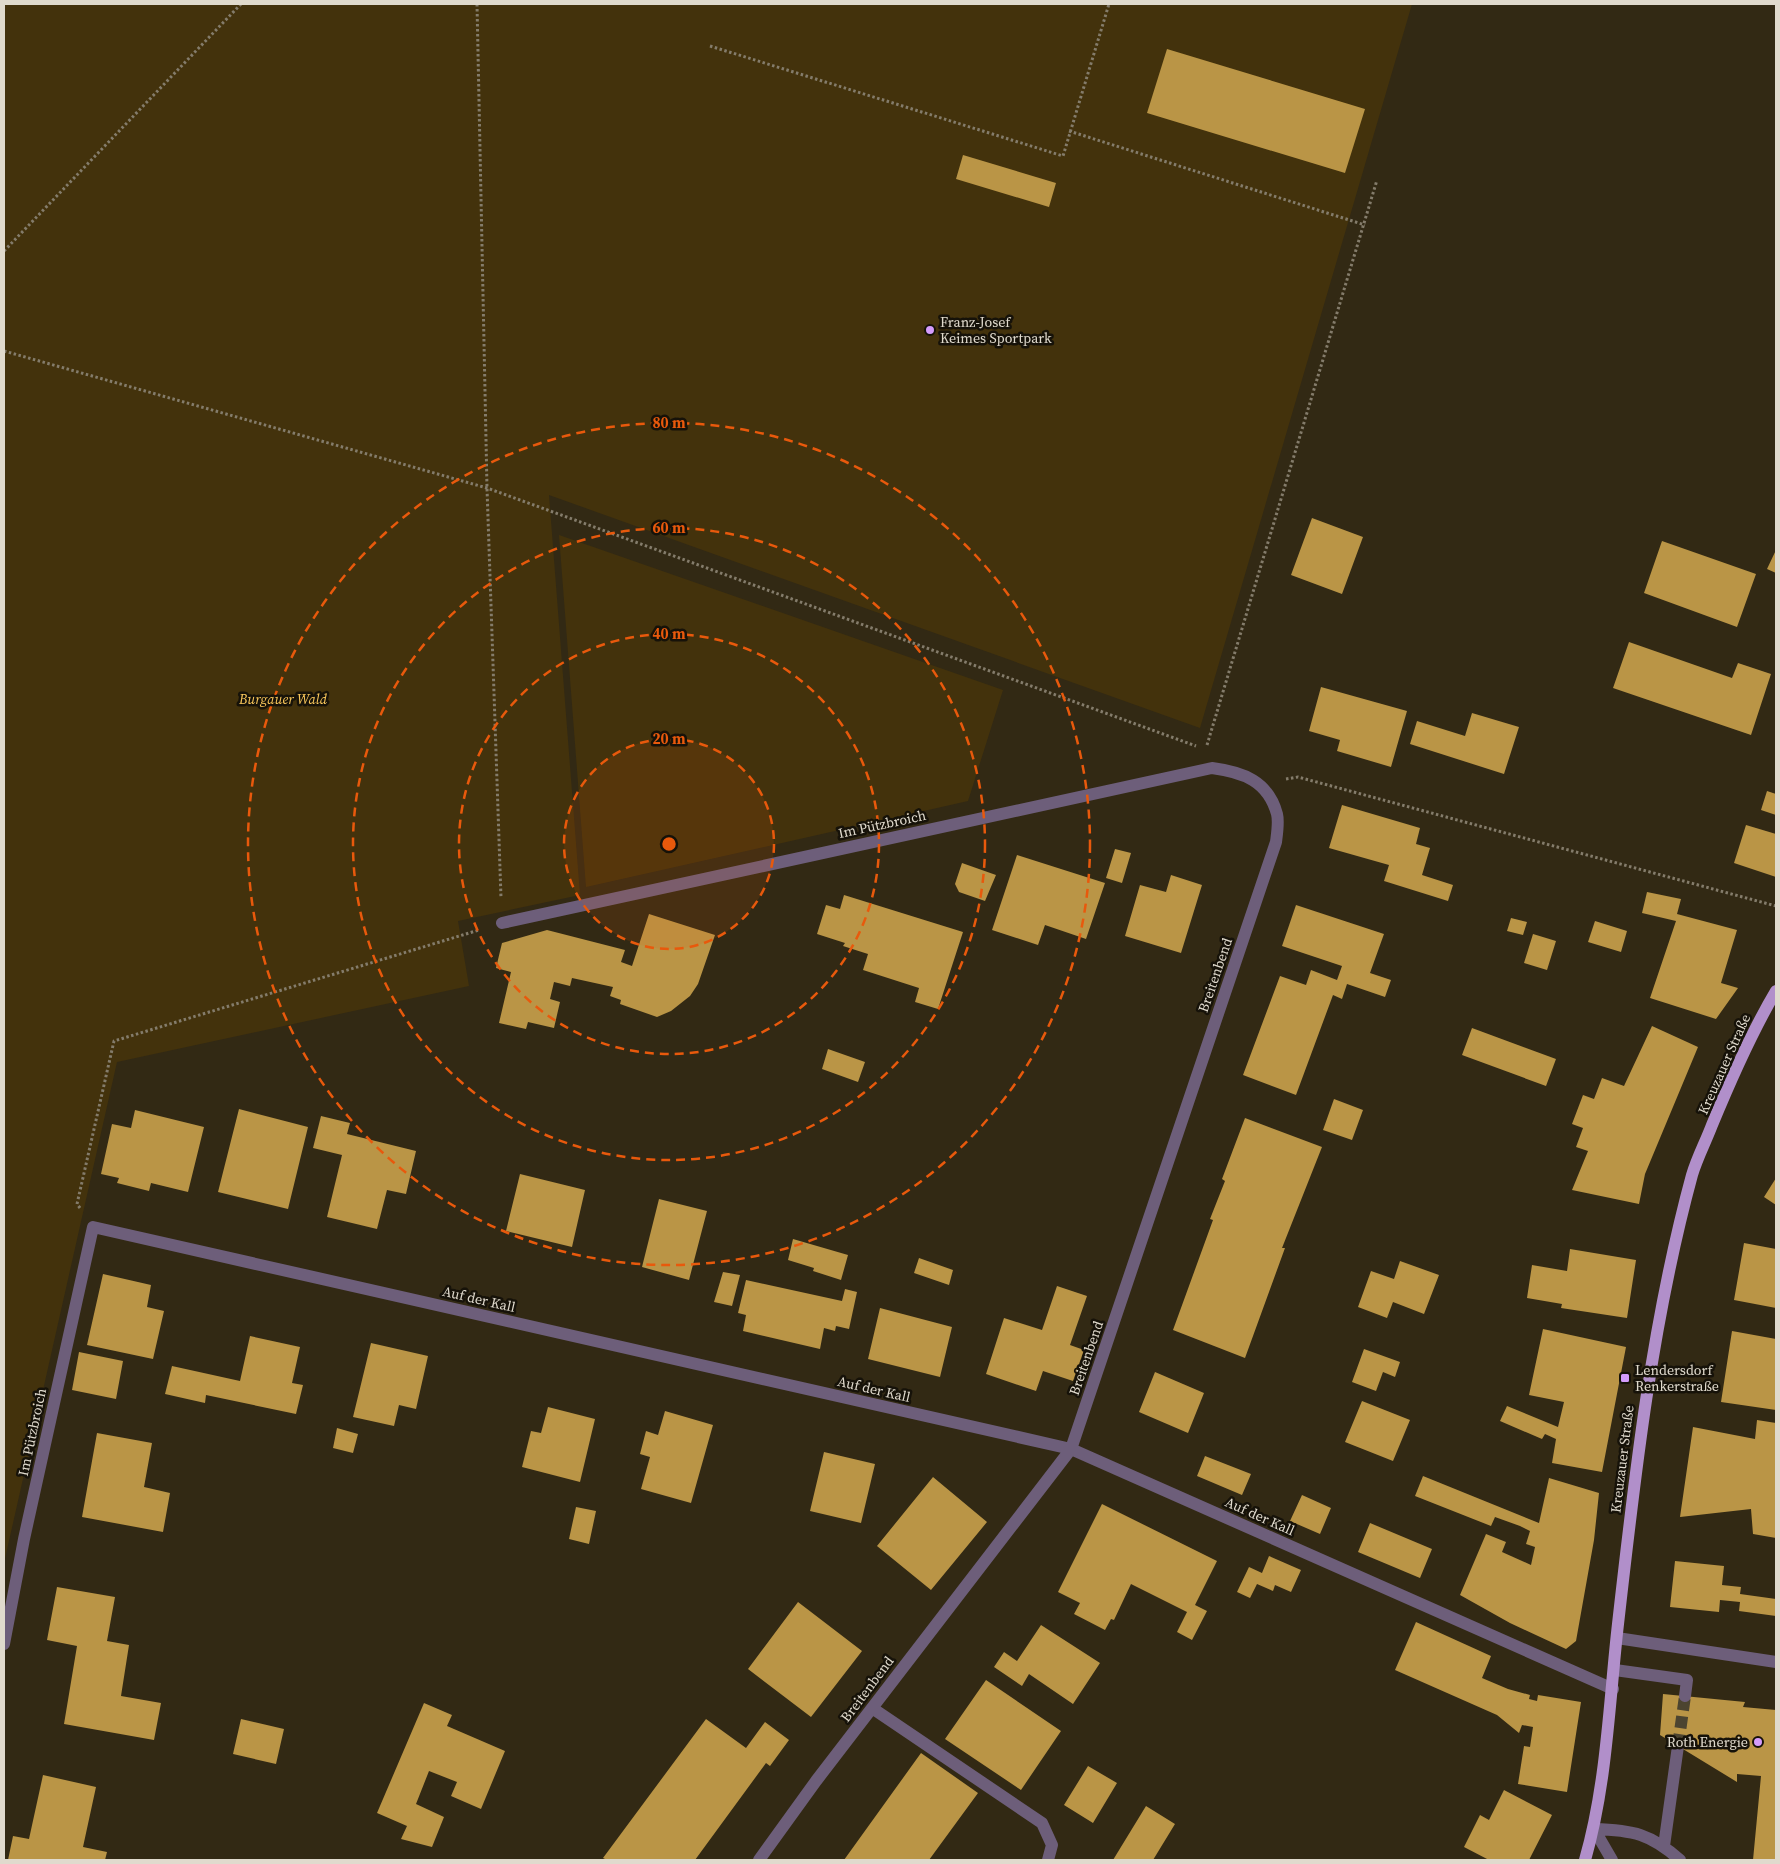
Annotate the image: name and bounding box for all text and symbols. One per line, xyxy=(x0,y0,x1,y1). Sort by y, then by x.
place label: Franz-Josef Keimes Sportpark xyxy=(940,312,1052,348)
marker: Franz-Josef Keimes Sportpark xyxy=(924,324,936,336)
text: 80 m xyxy=(652,412,686,433)
text: 60 m xyxy=(652,517,686,538)
text: 40 m xyxy=(652,623,686,644)
park label: Burgauer Wald xyxy=(238,689,328,709)
text: 20 m xyxy=(652,728,686,749)
street label: Im Pützbroich xyxy=(836,805,928,843)
centre of rings xyxy=(660,835,678,853)
street label: Breitenbend xyxy=(1193,935,1237,1015)
street label: Kreuzauer Straße xyxy=(1693,1011,1755,1117)
street label: Auf der Kall xyxy=(441,1281,517,1317)
street label: Breitenbend xyxy=(1064,1318,1108,1398)
place label: Lendersdorf Renkerstraße xyxy=(1635,1360,1719,1396)
street label: Auf der Kall xyxy=(836,1371,912,1407)
marker: Lendersdorf Renkerstraße xyxy=(1619,1372,1631,1384)
street label: Im Pützbroich xyxy=(13,1386,51,1478)
street label: Kreuzauer Straße xyxy=(1605,1404,1639,1514)
street label: Auf der Kall xyxy=(1222,1492,1298,1540)
street label: Breitenbend xyxy=(836,1652,898,1726)
place label: Roth Energie xyxy=(1667,1732,1748,1752)
marker: Roth Energie xyxy=(1752,1736,1764,1748)

